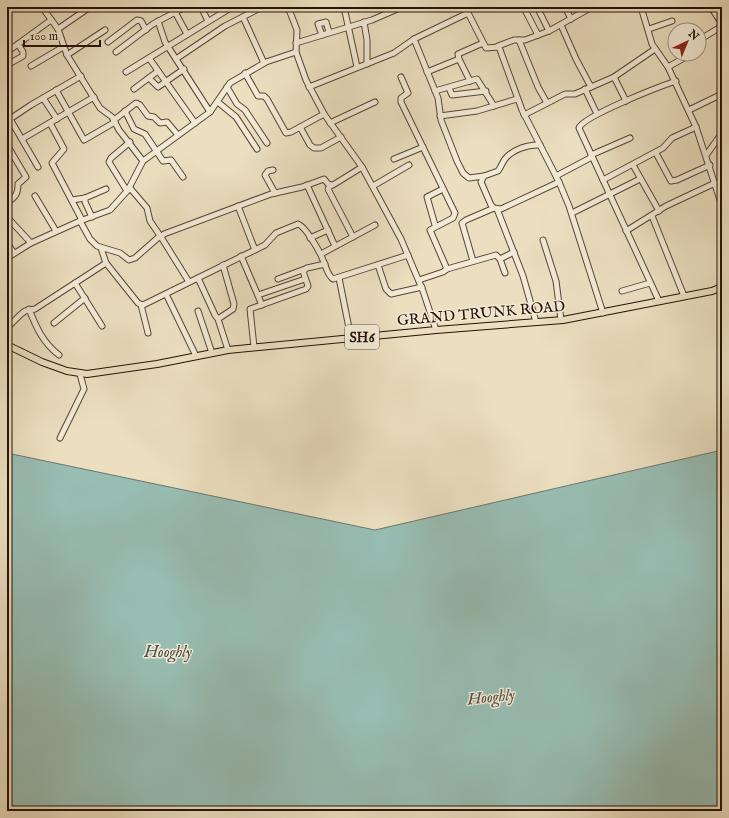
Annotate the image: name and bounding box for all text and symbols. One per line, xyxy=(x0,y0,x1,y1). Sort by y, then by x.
scale bar xyxy=(24,22,100,48)
north arrow xyxy=(667,22,707,62)
text: N xyxy=(684,26,702,44)
text: 100 m xyxy=(30,29,58,44)
street label: GRAND TRUNK ROAD xyxy=(396,297,566,330)
road number: SH6 xyxy=(345,325,379,349)
water label: Hooghly xyxy=(143,643,193,663)
water label: Hooghly xyxy=(466,685,517,711)

